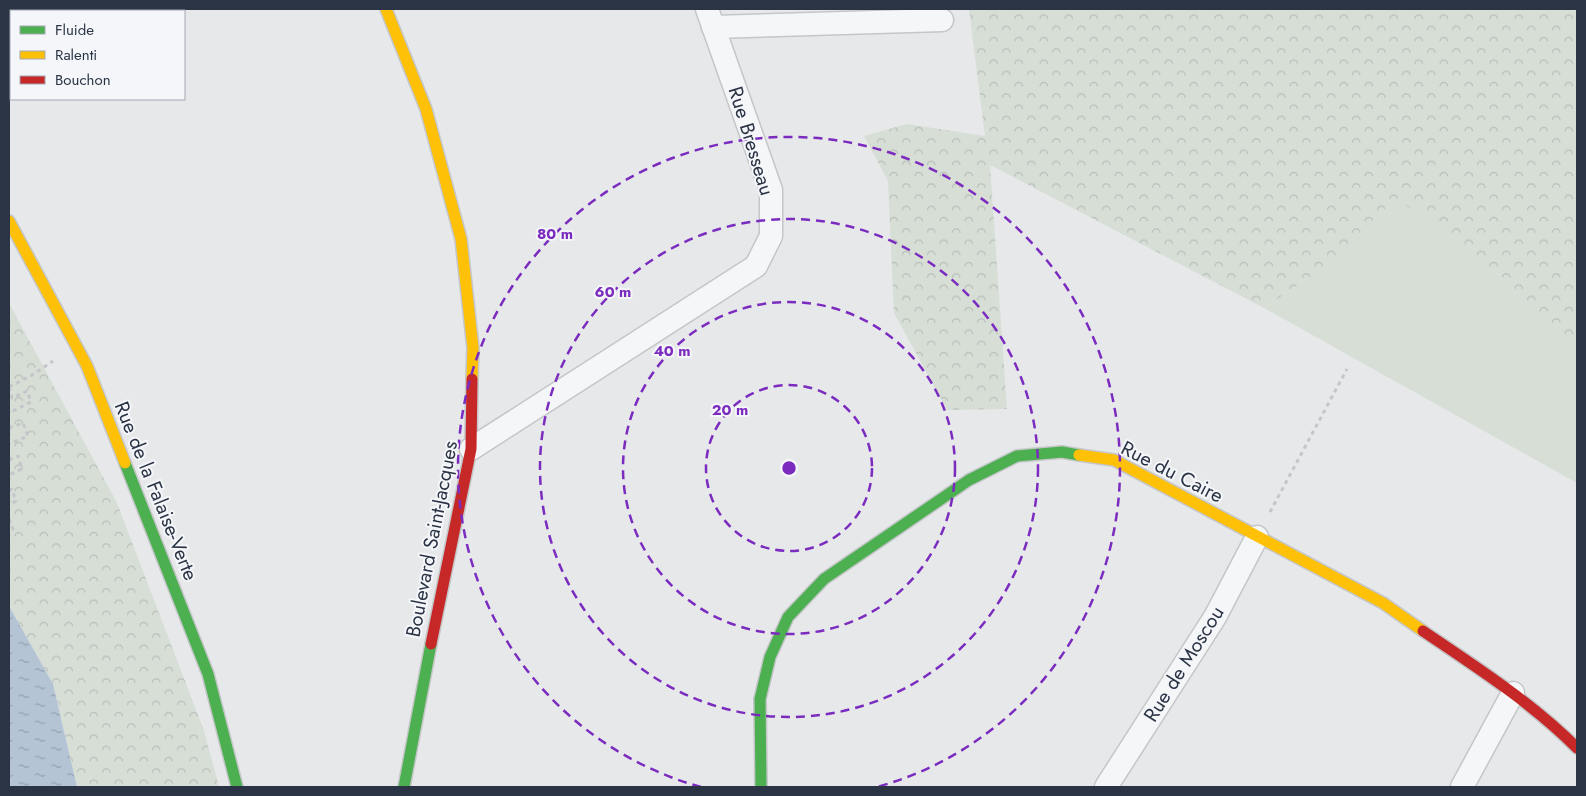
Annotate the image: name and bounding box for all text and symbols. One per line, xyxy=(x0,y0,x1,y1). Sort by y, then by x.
legend xyxy=(10,10,185,100)
text: Fluide xyxy=(55,19,94,41)
text: Ralenti xyxy=(55,44,97,66)
text: Bouchon xyxy=(55,69,111,91)
street label: Rue Bresseau xyxy=(721,83,781,199)
text: 80 m xyxy=(537,223,573,245)
text: 60 m xyxy=(595,281,631,303)
text: 40 m xyxy=(653,340,691,362)
street label: Rue de la Falaise-Verte xyxy=(107,397,205,585)
text: 20 m xyxy=(712,399,748,421)
street label: Rue du Caire xyxy=(1116,434,1228,510)
street label: Boulevard Saint-Jacques xyxy=(399,438,465,640)
centre of rings xyxy=(780,459,798,477)
street label: Rue de Moscou xyxy=(1137,600,1231,728)

